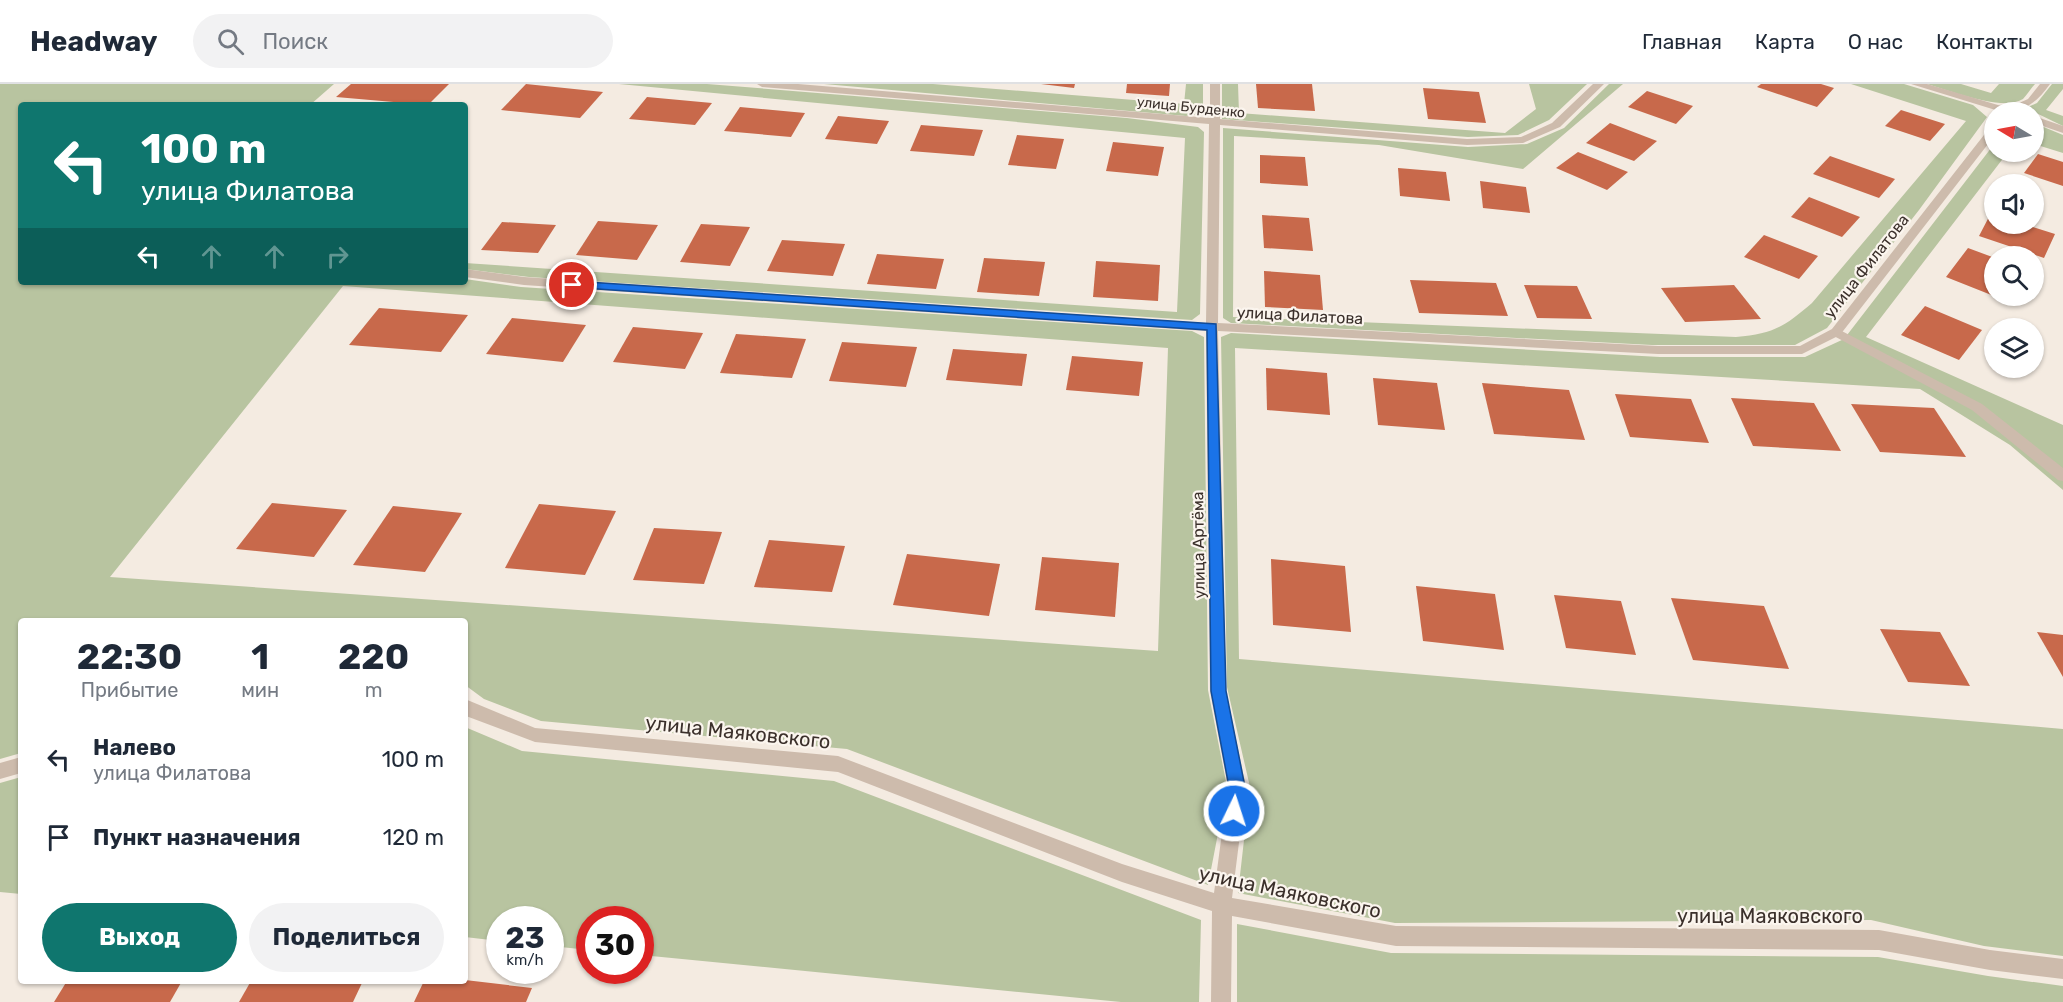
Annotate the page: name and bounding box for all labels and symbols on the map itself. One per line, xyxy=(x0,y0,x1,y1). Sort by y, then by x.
street label: улица Бурденко xyxy=(1136,93,1246,122)
north arrow xyxy=(1984,102,2044,162)
street label: улица Филатова xyxy=(1820,211,1913,322)
pin xyxy=(546,259,597,310)
street label: улица Филатова xyxy=(1236,303,1364,328)
street label: улица Артёма xyxy=(1188,491,1209,599)
street label: улица Маяковского xyxy=(644,710,832,754)
position arrow xyxy=(1202,779,1266,843)
street label: улица Маяковского xyxy=(1197,861,1383,923)
street label: улица Маяковского xyxy=(1677,904,1863,928)
speed limit sign: 30 xyxy=(576,906,654,984)

